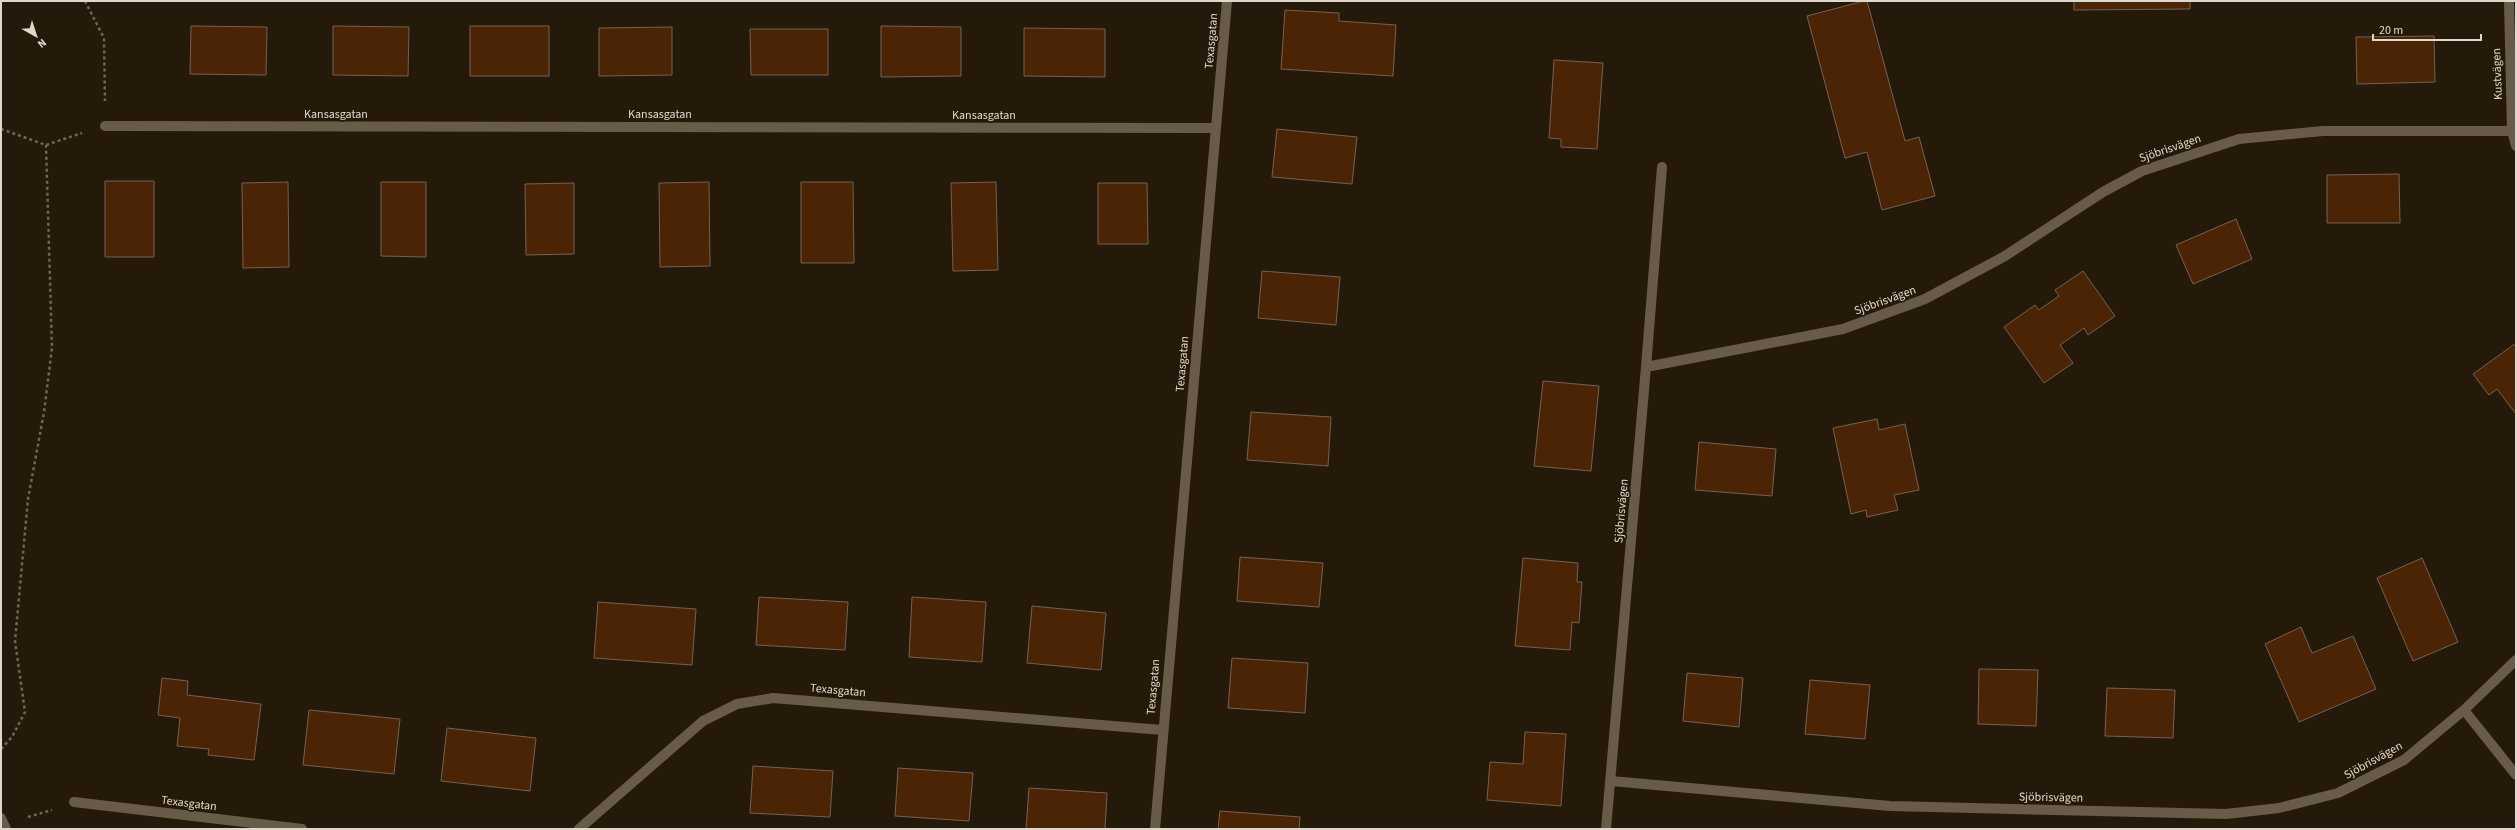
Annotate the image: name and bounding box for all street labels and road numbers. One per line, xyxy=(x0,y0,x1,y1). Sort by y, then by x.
street label: Texasgatan xyxy=(1201,12,1222,70)
street label: Kustvägen xyxy=(2488,48,2507,100)
street label: Kansasgatan xyxy=(304,106,368,123)
street label: Kansasgatan xyxy=(628,106,692,123)
street label: Kansasgatan xyxy=(952,107,1016,124)
street label: Sjöbrisvägen xyxy=(2137,130,2203,167)
street label: Sjöbrisvägen xyxy=(1852,281,1918,319)
street label: Texasgatan xyxy=(1172,335,1193,393)
street label: Sjöbrisvägen xyxy=(1610,478,1633,544)
street label: Texasgatan xyxy=(1143,658,1164,716)
street label: Texasgatan xyxy=(809,680,867,701)
street label: Sjöbrisvägen xyxy=(2341,737,2406,783)
street label: Sjöbrisvägen xyxy=(2019,788,2083,807)
street label: Texasgatan xyxy=(160,792,218,815)

